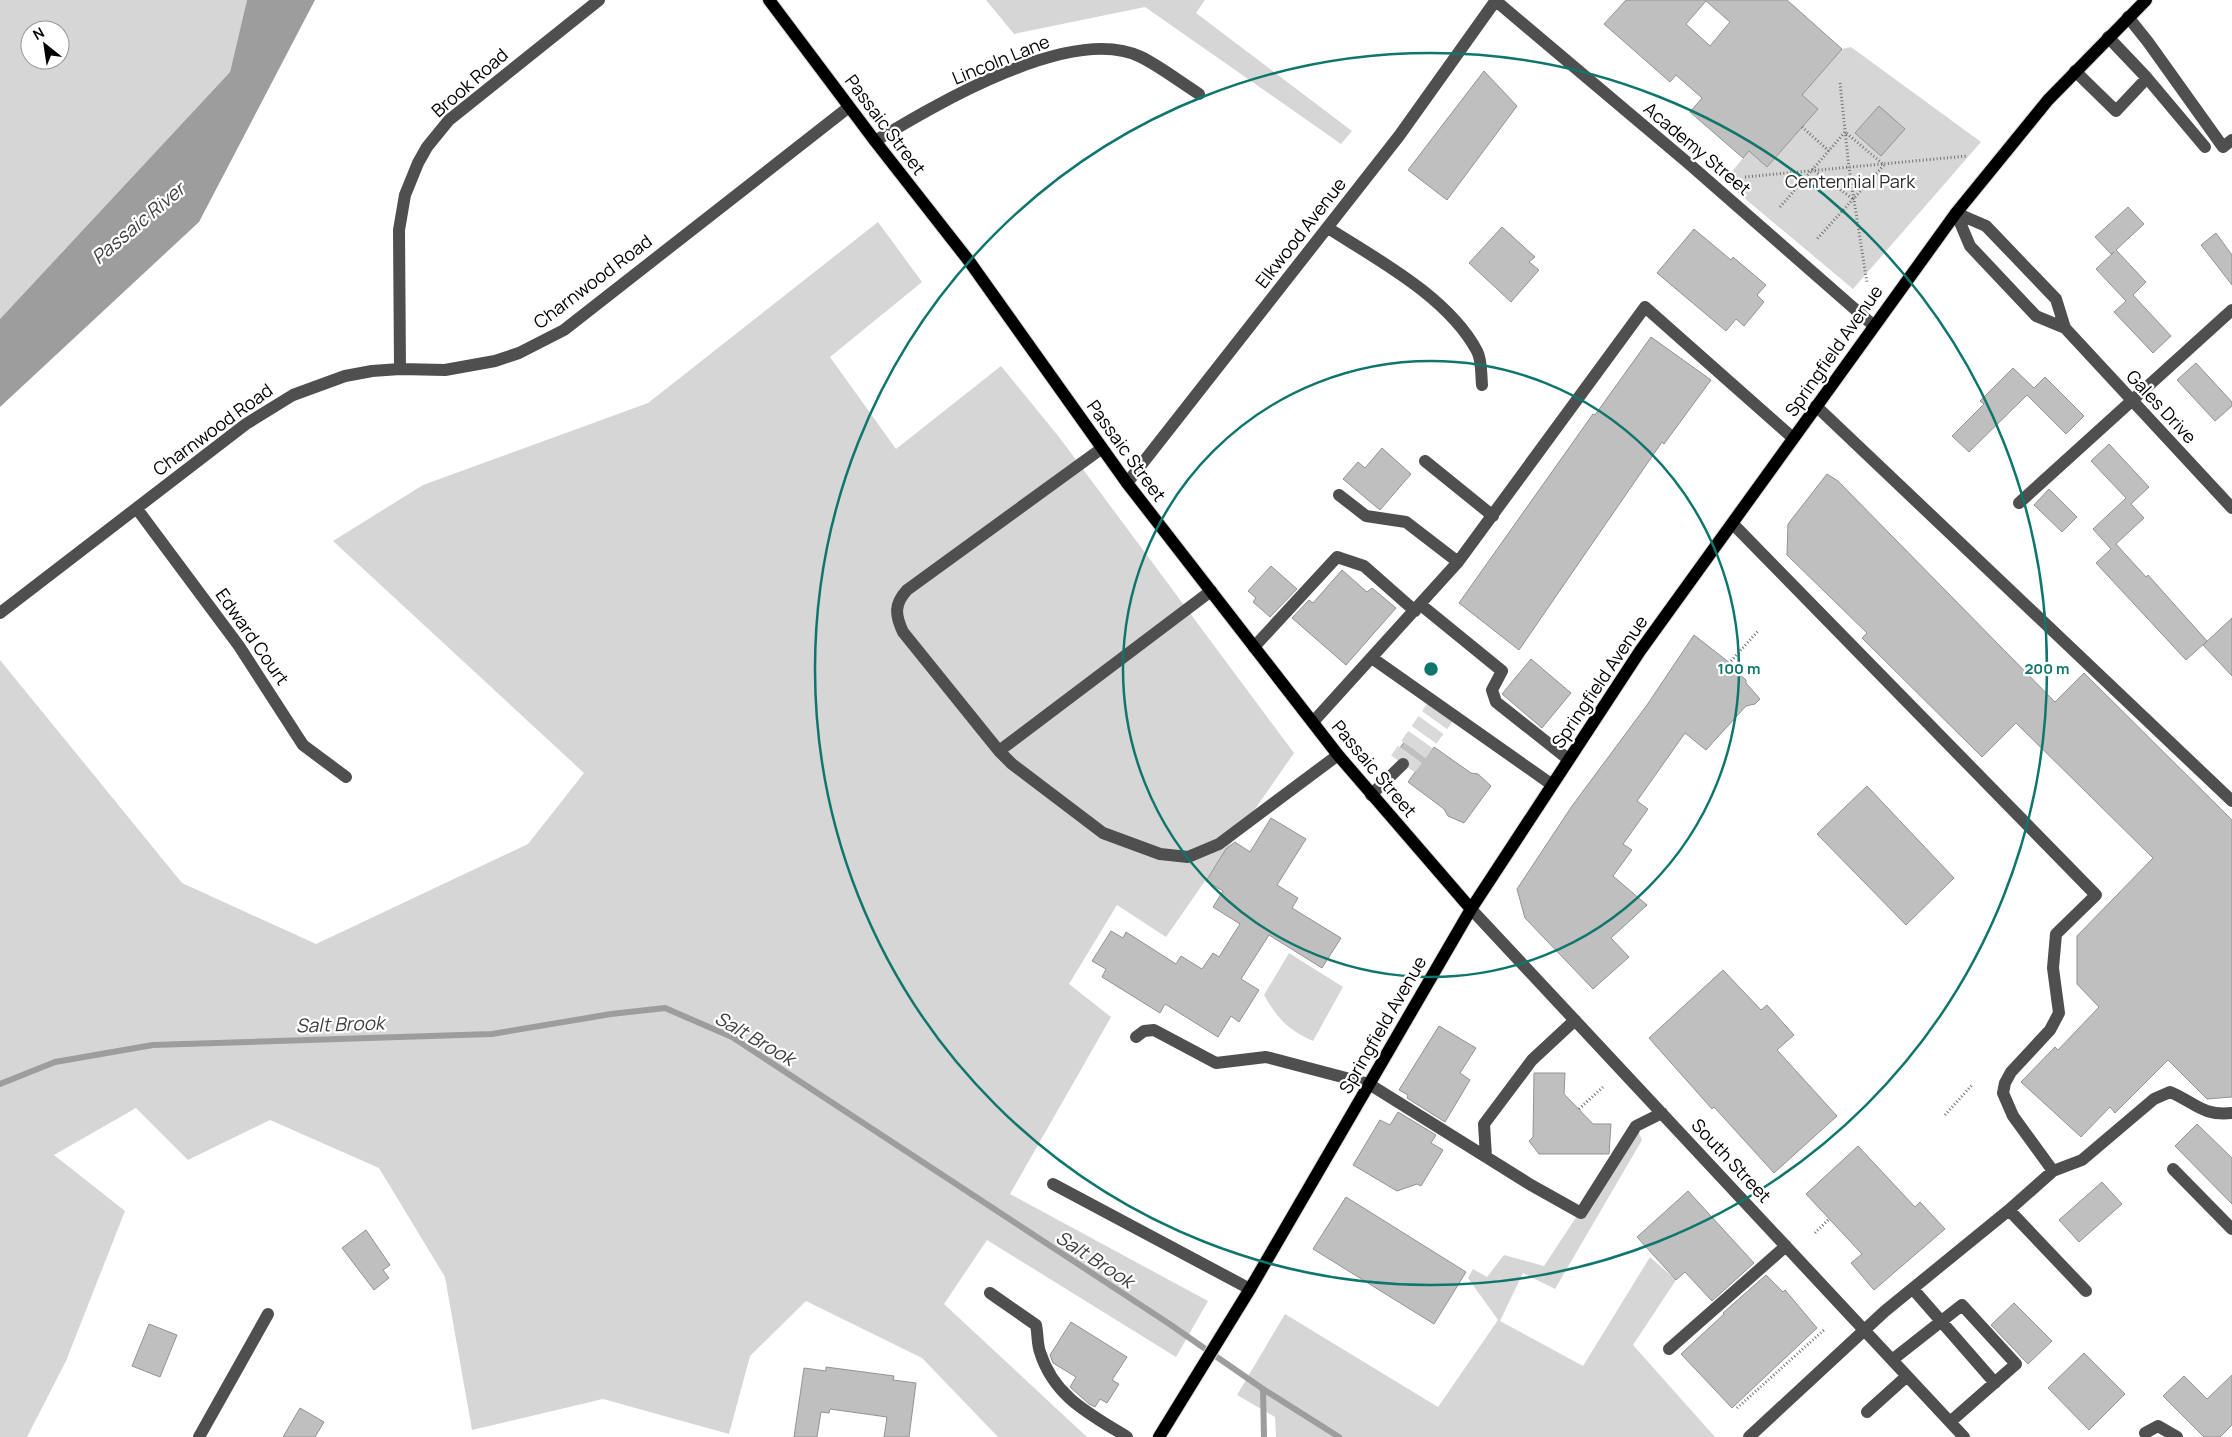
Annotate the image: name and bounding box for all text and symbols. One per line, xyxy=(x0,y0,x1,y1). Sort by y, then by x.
north arrow xyxy=(20,20,70,70)
text: N xyxy=(29,23,47,44)
street label: Lincoln Lane xyxy=(948,29,1053,90)
street label: Brook Road xyxy=(426,42,513,122)
street label: Passaic Street xyxy=(840,69,931,180)
street label: Academy Street xyxy=(1639,96,1756,200)
park label: Centennial Park xyxy=(1785,169,1916,193)
street label: Elkwood Avenue xyxy=(1249,172,1351,293)
water label: Passaic River xyxy=(86,175,192,270)
street label: Charnwood Road xyxy=(528,229,656,334)
street label: Springfield Avenue xyxy=(1779,280,1888,421)
street label: Gales Drive xyxy=(2121,364,2202,448)
street label: Charnwood Road xyxy=(148,378,277,481)
street label: Passaic Street xyxy=(1082,395,1172,506)
street label: Edward Court xyxy=(211,583,295,689)
street label: Springfield Avenue xyxy=(1546,610,1653,753)
text: 100 m xyxy=(1718,658,1760,679)
text: 200 m xyxy=(2024,658,2070,679)
centre of rings xyxy=(1422,660,1440,678)
street label: Passaic Street xyxy=(1327,715,1423,822)
street label: Springfield Avenue xyxy=(1333,951,1431,1098)
water label: Salt Brook xyxy=(710,1005,802,1073)
water label: Salt Brook xyxy=(295,1009,387,1039)
street label: South Street xyxy=(1687,1113,1777,1208)
water label: Salt Brook xyxy=(1051,1224,1141,1295)

